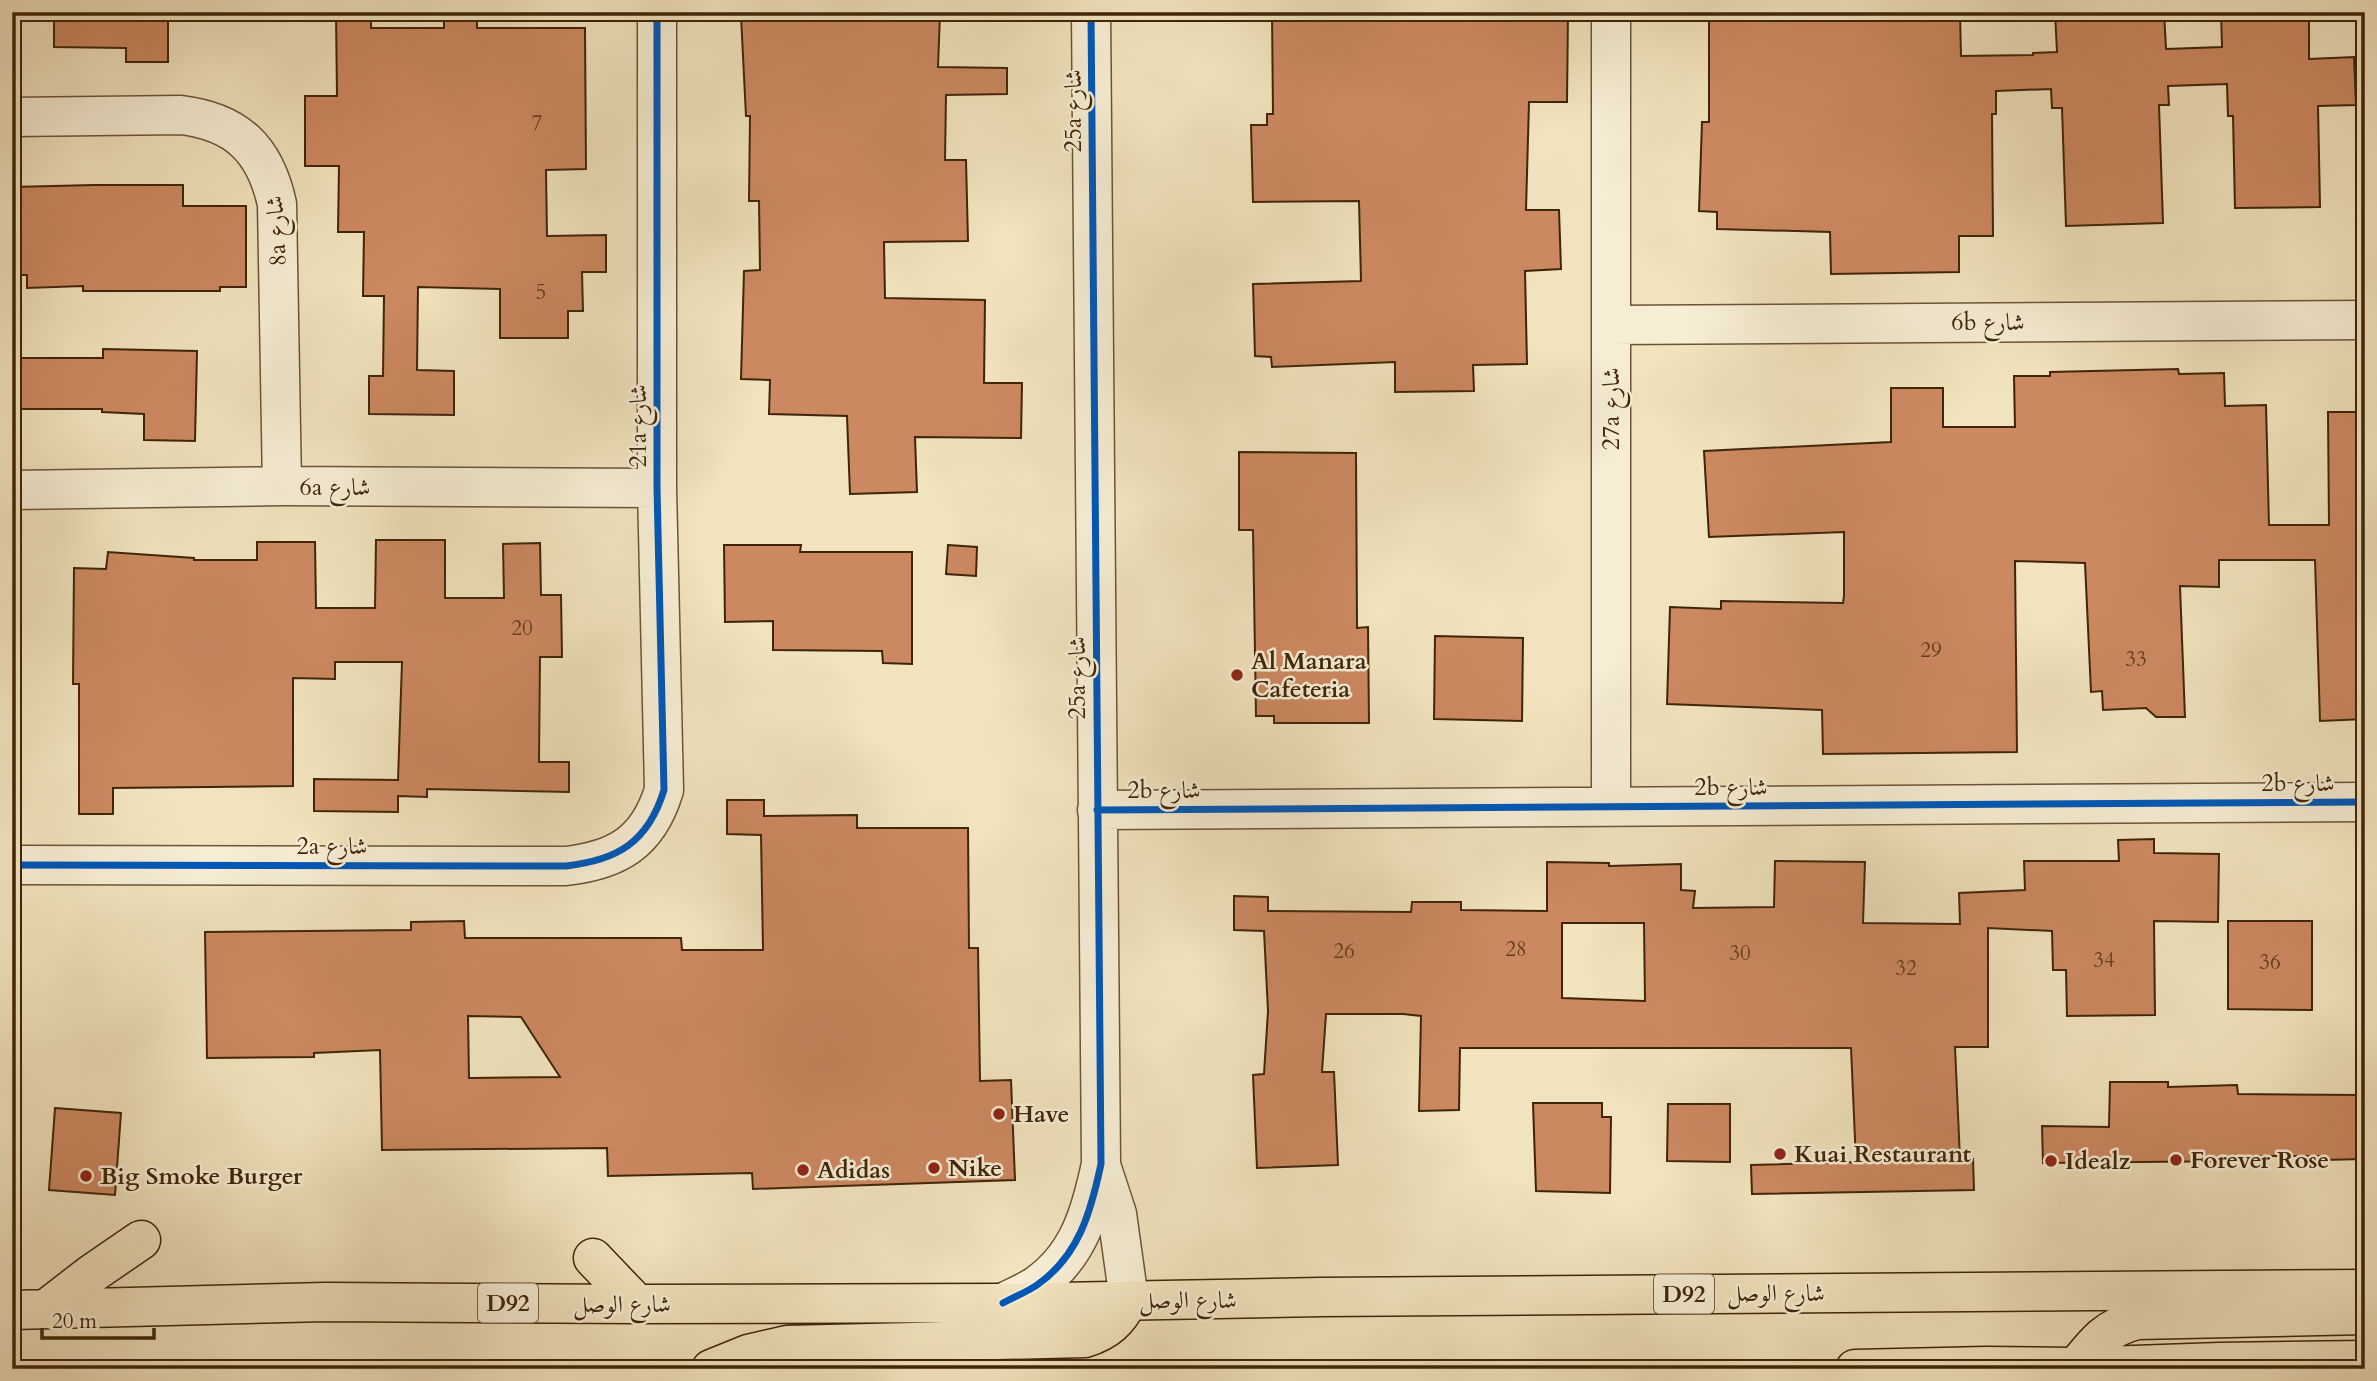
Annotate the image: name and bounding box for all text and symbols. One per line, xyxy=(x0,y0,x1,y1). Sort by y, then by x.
street label: 25a شارع xyxy=(1057,69,1093,153)
house number: 7 xyxy=(532,109,543,138)
street label: 8a شارع xyxy=(258,195,298,267)
house number: 5 xyxy=(536,278,546,307)
street label: 6b شارع xyxy=(1951,306,2025,342)
street label: 27a شارع xyxy=(1595,367,1631,451)
street label: 21a شارع xyxy=(622,384,658,468)
street label: 6a شارع xyxy=(300,471,370,507)
house number: 20 xyxy=(511,614,533,643)
street label: 25a شارع xyxy=(1061,636,1097,720)
house number: 29 xyxy=(1920,636,1942,665)
place label: Al Manara Cafeteria xyxy=(1251,645,1367,706)
house number: 33 xyxy=(2125,645,2147,674)
marker: Al Manara Cafeteria xyxy=(1229,667,1245,683)
street label: 2b شارع xyxy=(2261,767,2335,803)
street label: 2b شارع xyxy=(1694,771,1768,807)
street label: 2b شارع xyxy=(1127,774,1201,810)
street label: 2a شارع xyxy=(297,830,367,866)
house number: 28 xyxy=(1505,935,1527,964)
house number: 26 xyxy=(1333,937,1355,966)
house number: 30 xyxy=(1729,939,1751,968)
house number: 34 xyxy=(2093,946,2115,975)
house number: 36 xyxy=(2259,948,2281,977)
house number: 32 xyxy=(1895,954,1917,983)
place label: Have xyxy=(1013,1098,1069,1131)
marker: Have xyxy=(991,1106,1007,1122)
place label: Kuai Restaurant xyxy=(1794,1138,1972,1171)
place label: Forever Rose xyxy=(2190,1144,2329,1177)
place label: Idealz xyxy=(2065,1145,2131,1178)
marker: Kuai Restaurant xyxy=(1772,1146,1788,1162)
place label: Nike xyxy=(948,1152,1002,1185)
marker: Forever Rose xyxy=(2168,1152,2184,1168)
marker: Idealz xyxy=(2043,1153,2059,1169)
place label: Adidas xyxy=(817,1154,890,1187)
place label: Big Smoke Burger xyxy=(100,1160,303,1193)
marker: Nike xyxy=(926,1160,942,1176)
marker: Adidas xyxy=(795,1162,811,1178)
marker: Big Smoke Burger xyxy=(78,1168,94,1184)
road number: D92 xyxy=(1654,1274,1714,1314)
street label: شارع الوصل xyxy=(1727,1277,1825,1313)
road number: D92 xyxy=(478,1284,538,1322)
street label: شارع الوصل xyxy=(1139,1284,1237,1320)
street label: شارع الوصل xyxy=(573,1288,671,1324)
scale bar xyxy=(42,1297,154,1341)
text: 20 m xyxy=(52,1307,97,1336)

